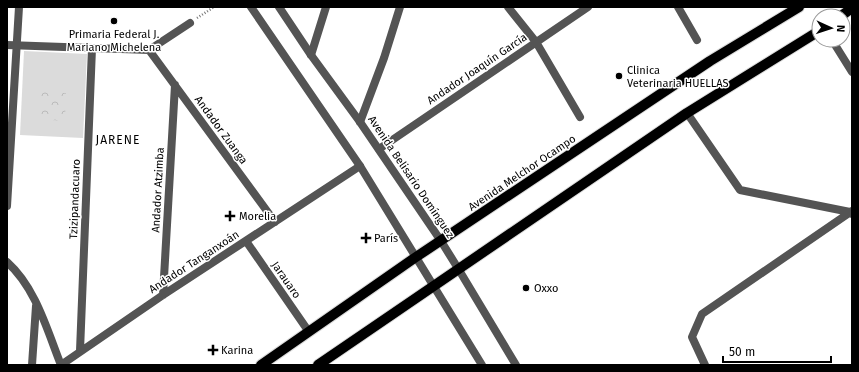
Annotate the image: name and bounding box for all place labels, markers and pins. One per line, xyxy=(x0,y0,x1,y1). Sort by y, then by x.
marker: Primaria Federal J. Mariano Michelena xyxy=(109,16,119,26)
place label: Primaria Federal J. Mariano Michelena xyxy=(67,28,161,54)
place label: Clinica Veterinaria HUELLAS xyxy=(627,64,729,90)
marker: Clinica Veterinaria HUELLAS xyxy=(614,71,624,81)
marker: Morelia xyxy=(224,210,236,222)
place label: Morelia xyxy=(239,210,276,223)
place label: París xyxy=(374,232,398,245)
marker: París xyxy=(361,233,371,243)
place label: Oxxo xyxy=(534,282,559,295)
marker: Oxxo xyxy=(521,283,531,293)
place label: Karina xyxy=(221,344,253,357)
marker: Karina xyxy=(208,345,218,355)

